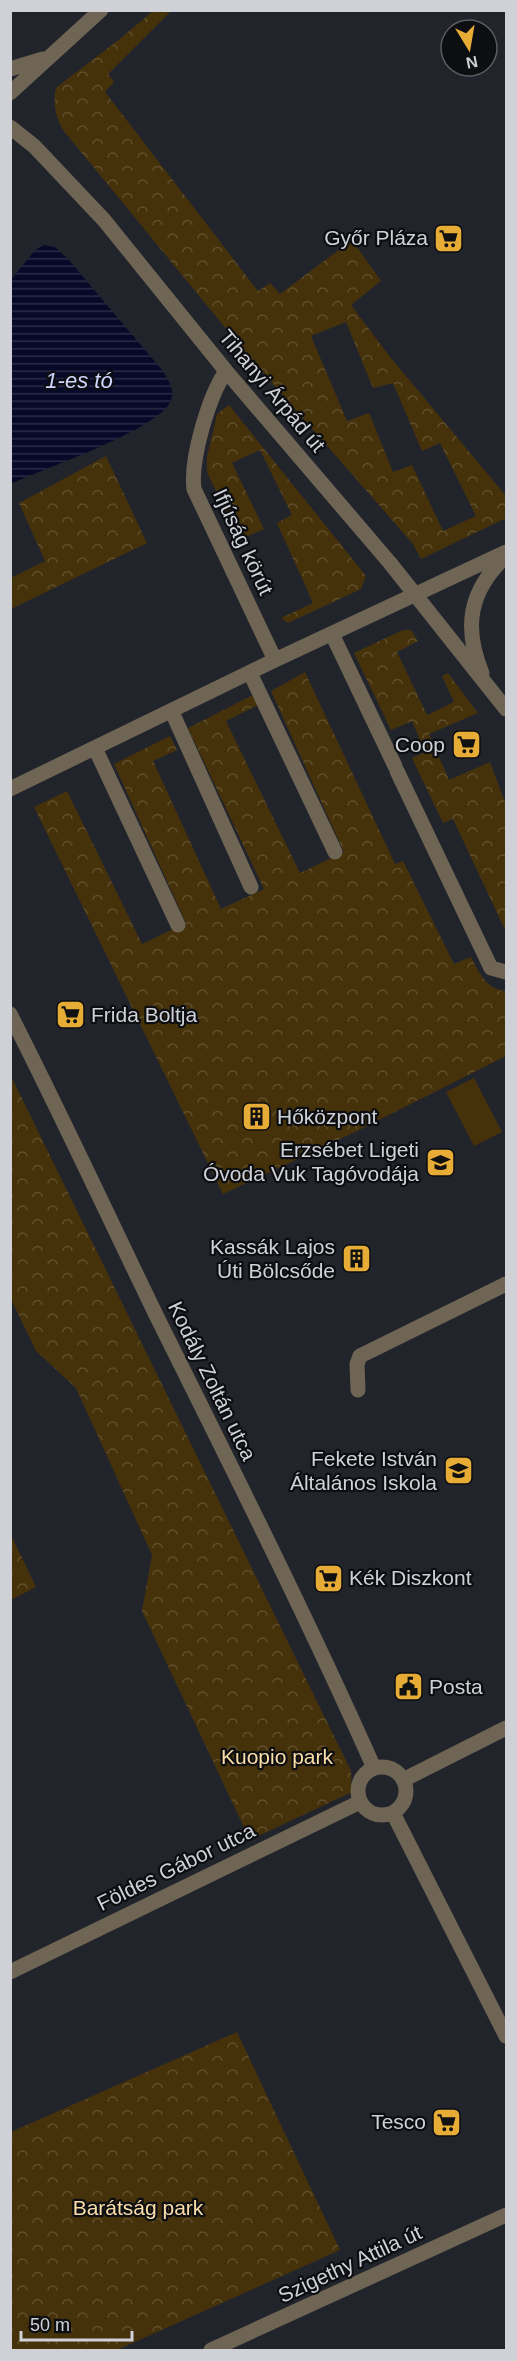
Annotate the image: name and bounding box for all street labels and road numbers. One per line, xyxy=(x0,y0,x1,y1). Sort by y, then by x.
street label: Tihanyi Árpád út xyxy=(215,325,330,456)
street label: Ifjúság körút xyxy=(209,485,278,599)
street label: Kodály Zoltán utca xyxy=(164,1298,261,1464)
street label: Földes Gábor utca xyxy=(93,1818,259,1915)
street label: Szigethy Attila út xyxy=(275,2220,425,2307)

